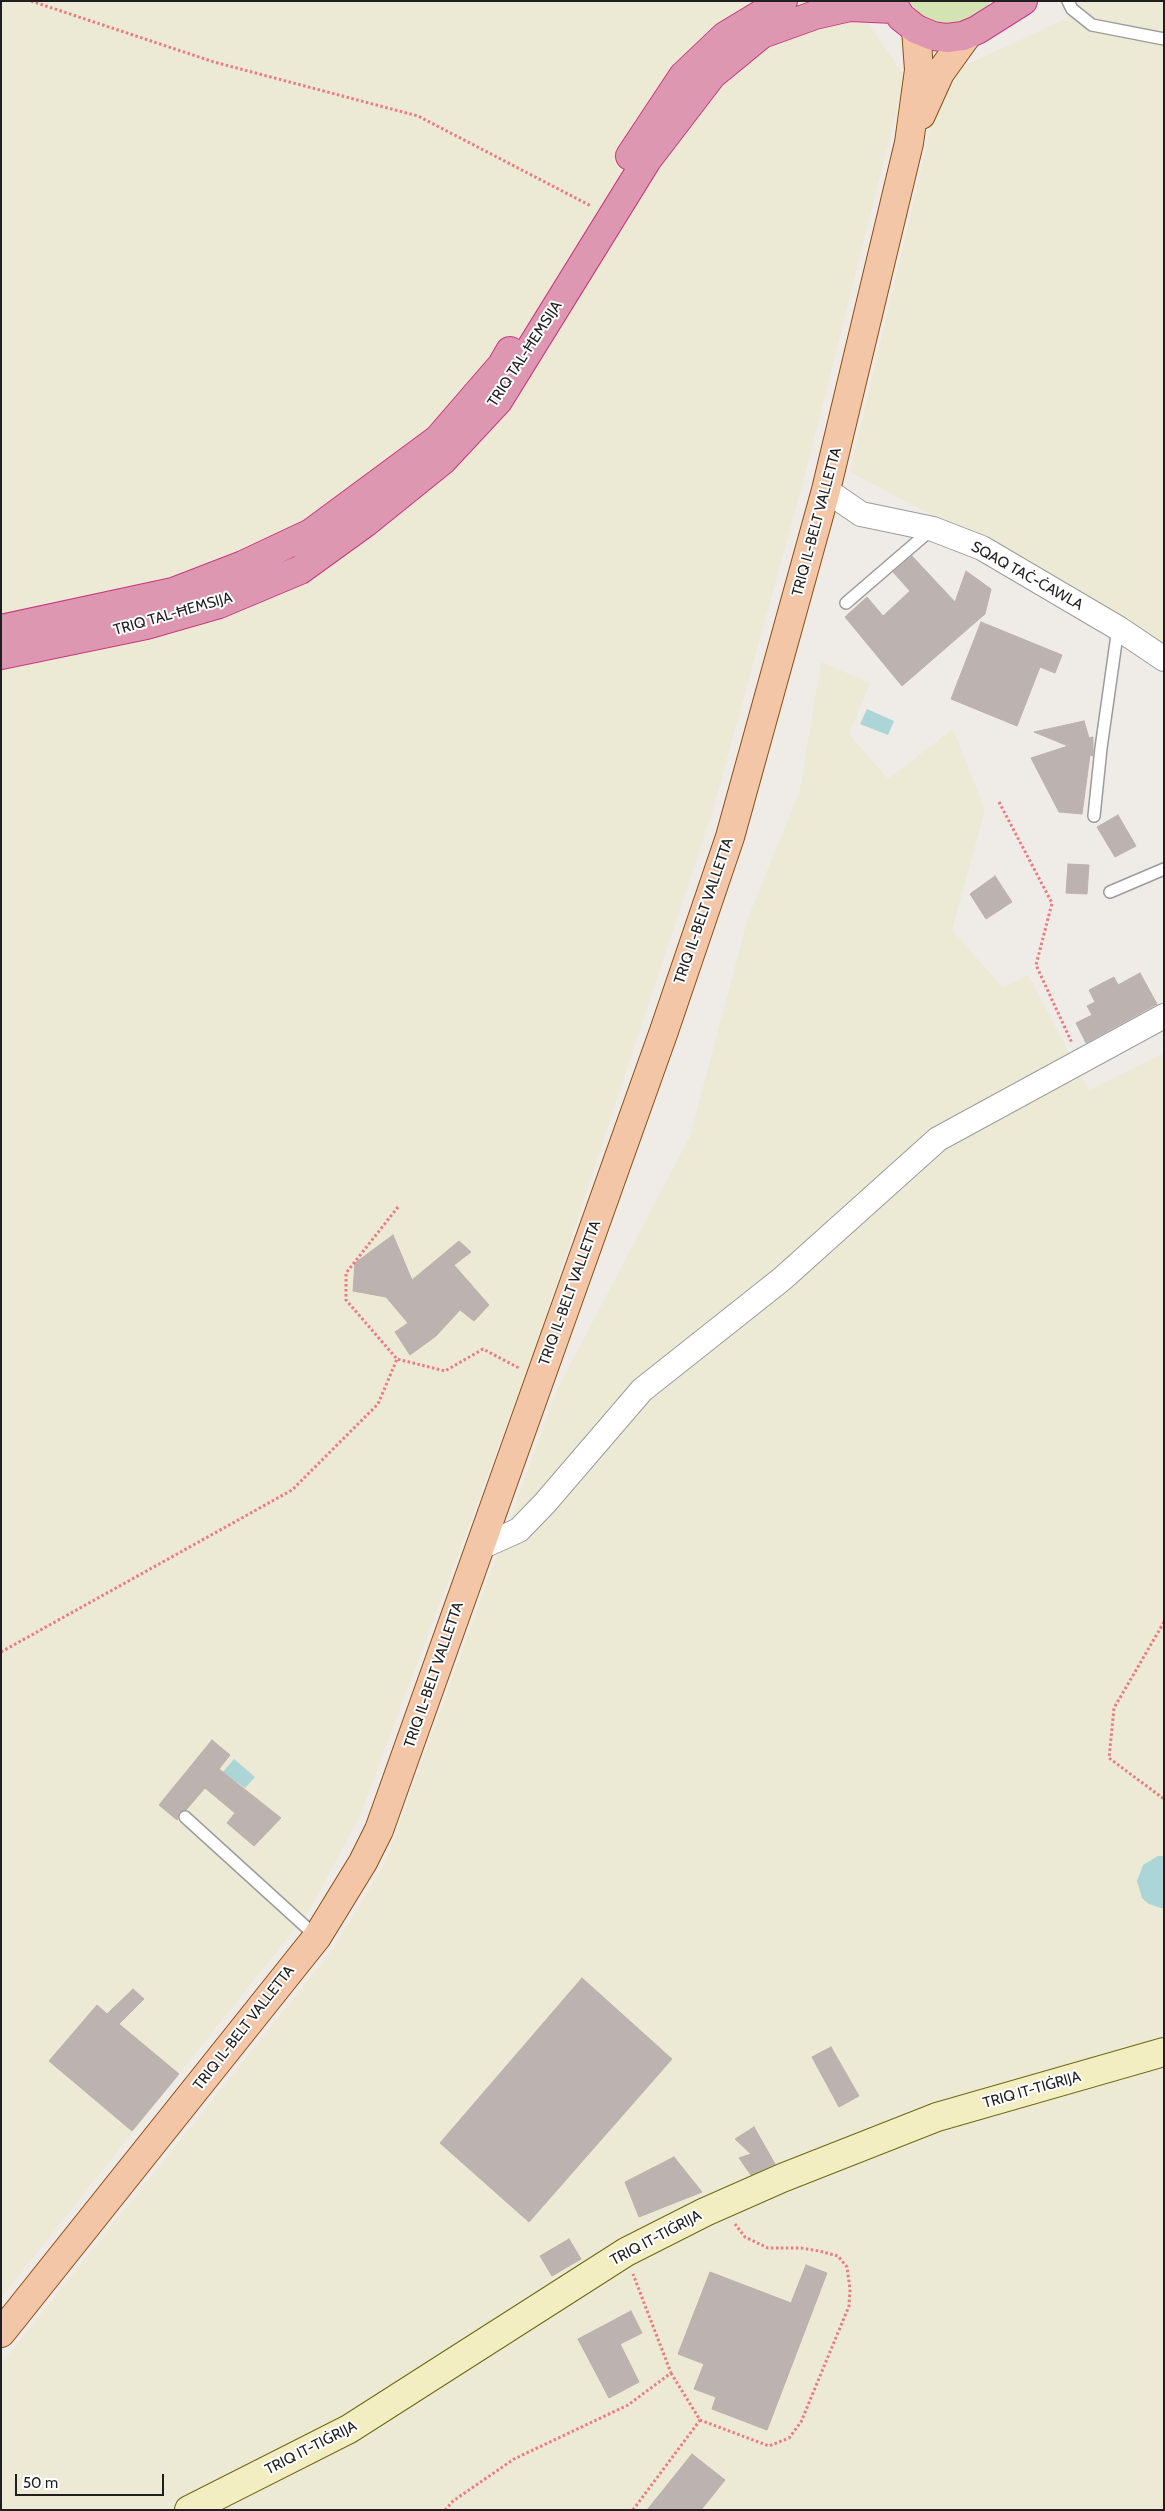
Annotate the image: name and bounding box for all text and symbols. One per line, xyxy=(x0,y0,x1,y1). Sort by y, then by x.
street label: TRIQ TAL-ĦEMSIJA xyxy=(484,298,566,410)
street label: TRIQ IL-BELT VALLETTA xyxy=(788,446,846,598)
street label: SQAQ TAĊ-ĊAWLA xyxy=(968,538,1086,614)
street label: TRIQ TAL-ĦEMSIJA xyxy=(112,588,234,640)
street label: TRIQ IL-BELT VALLETTA xyxy=(671,836,737,986)
street label: TRIQ IL-BELT VALLETTA xyxy=(535,1218,605,1368)
street label: TRIQ IL-BELT VALLETTA xyxy=(401,1600,467,1750)
street label: TRIQ IL-BELT VALLETTA xyxy=(190,1962,298,2094)
street label: TRIQ IT-TIĠRIJA xyxy=(981,2067,1083,2113)
street label: TRIQ IT-TIĠRIJA xyxy=(607,2206,705,2270)
street label: TRIQ IT-TIĠRIJA xyxy=(262,2417,360,2479)
scale bar xyxy=(18,2464,166,2496)
text: 50 m xyxy=(23,2474,58,2492)

